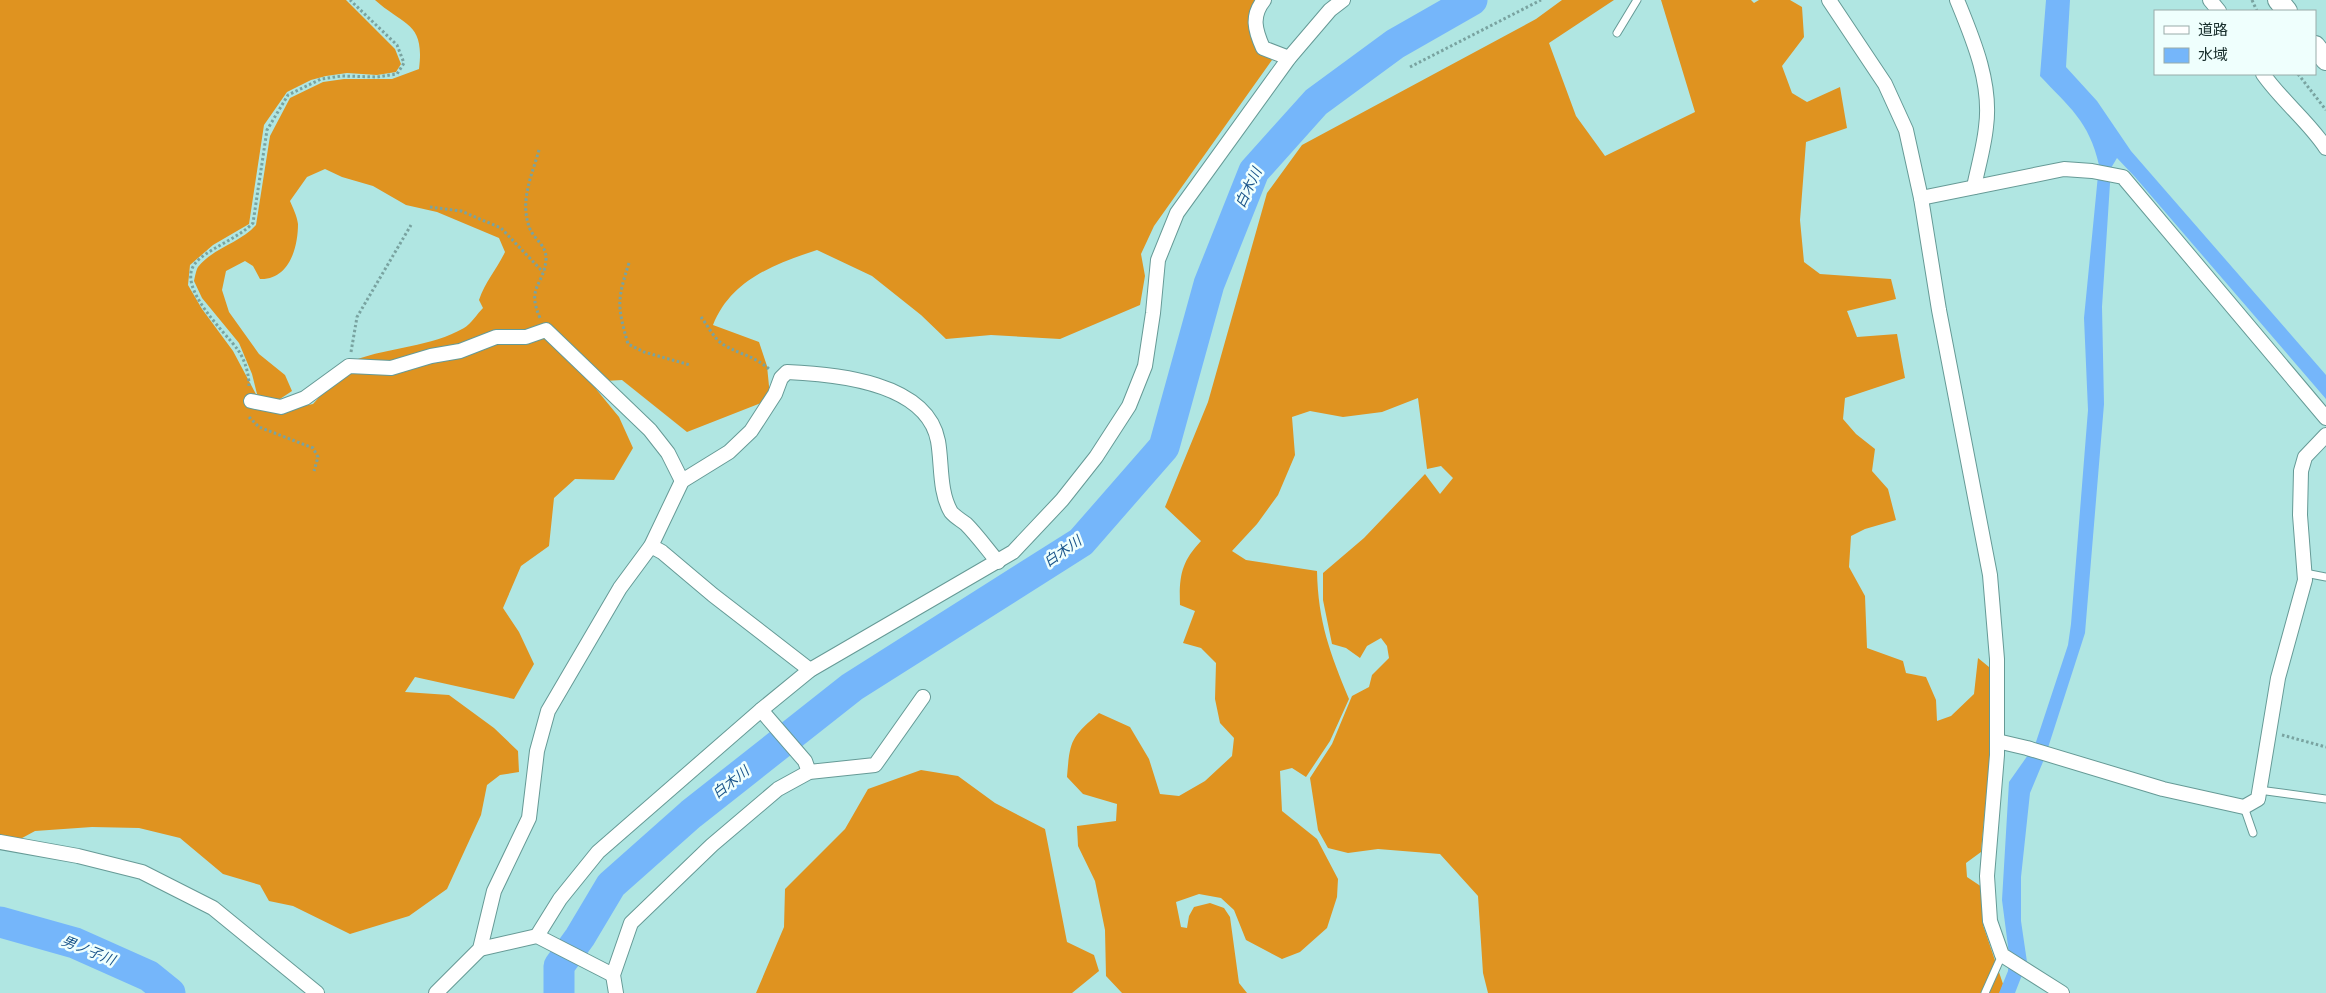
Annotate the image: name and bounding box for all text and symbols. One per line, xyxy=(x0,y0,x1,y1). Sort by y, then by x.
legend xyxy=(2154,10,2316,75)
text: 道路 xyxy=(2198,20,2228,41)
text: 水域 xyxy=(2198,45,2228,66)
water label: 白木川 xyxy=(1231,163,1268,211)
water label: 白木川 xyxy=(1040,531,1088,572)
water label: 白木川 xyxy=(708,761,755,804)
water label: 男ノ子川 xyxy=(58,931,120,972)

